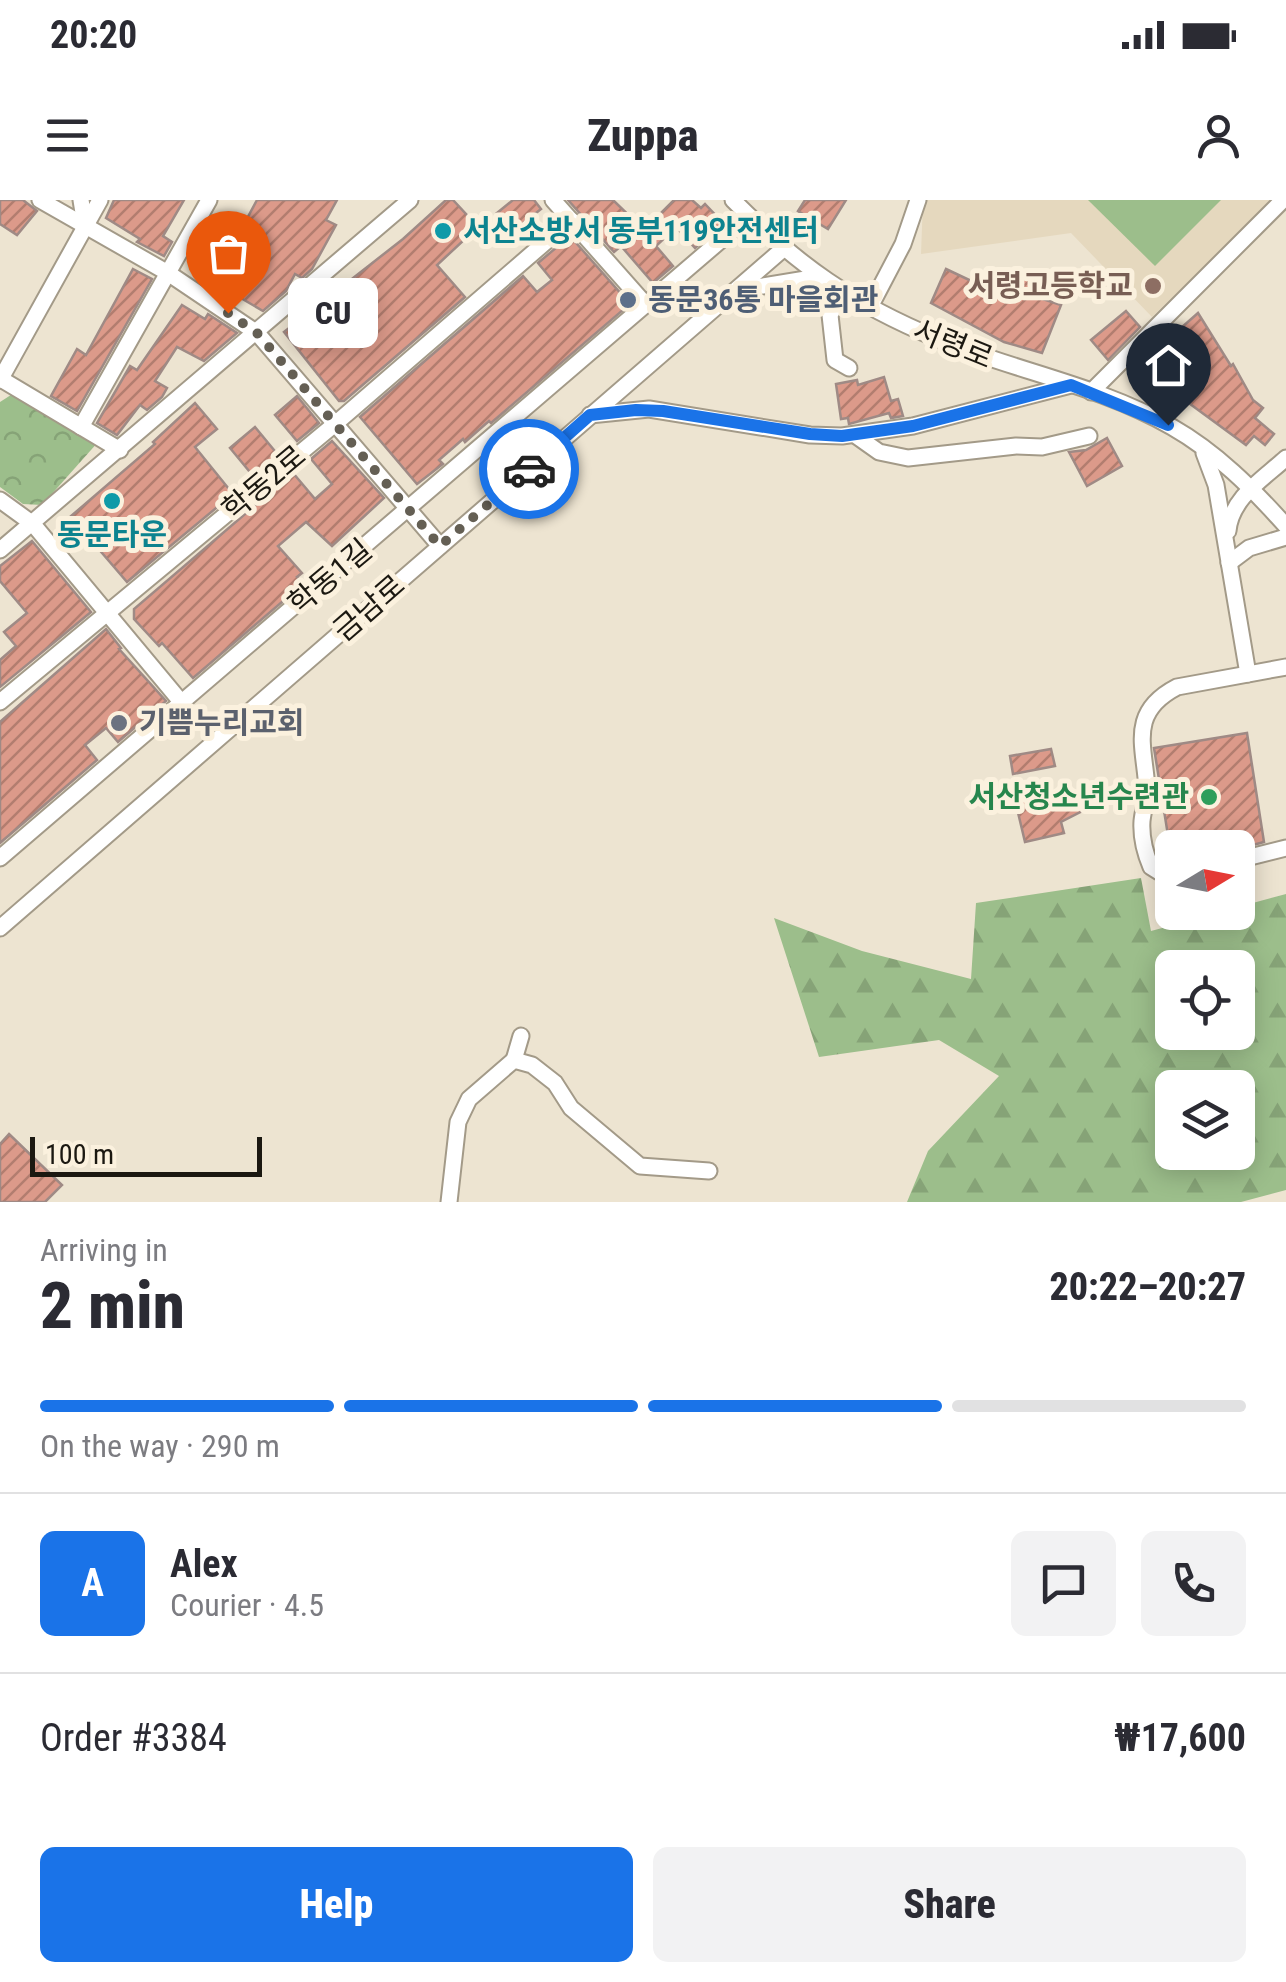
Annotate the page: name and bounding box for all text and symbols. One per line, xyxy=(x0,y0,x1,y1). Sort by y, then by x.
text: 20:20 xyxy=(50,13,137,57)
icon: menu xyxy=(40,108,95,163)
icon: person xyxy=(1191,108,1246,163)
text: Zuppa xyxy=(587,109,699,162)
pin xyxy=(186,211,271,314)
place label: 서산소방서 동부119안전센터 xyxy=(463,213,819,248)
marker: 서산소방서 동부119안전센터 xyxy=(432,220,454,242)
icon: bag xyxy=(201,226,256,281)
place label: 서령고등학교 xyxy=(967,268,1133,303)
marker: 서령고등학교 xyxy=(1142,275,1164,297)
callout: CU xyxy=(288,278,378,348)
place label: 동문36통 마을회관 xyxy=(648,282,878,317)
marker: 동문36통 마을회관 xyxy=(617,289,639,311)
text: CU xyxy=(315,294,351,332)
street label: 서령로 xyxy=(908,312,998,375)
pin xyxy=(1126,323,1211,426)
icon: home xyxy=(1141,338,1196,393)
courier xyxy=(479,419,579,519)
street label: 학동2로 xyxy=(215,438,312,527)
icon: car xyxy=(502,442,557,497)
marker: 동문타운 xyxy=(101,490,123,512)
place label: 동문타운 xyxy=(57,517,167,552)
street label: 학동1길 xyxy=(281,532,378,621)
street label: 금남로 xyxy=(326,567,411,648)
place label: 기쁨누리교회 xyxy=(139,705,305,740)
marker: 기쁨누리교회 xyxy=(108,712,130,734)
place label: 서산청소년수련관 xyxy=(968,779,1189,814)
marker: 서산청소년수련관 xyxy=(1198,786,1220,808)
north arrow xyxy=(1155,830,1255,930)
map controls xyxy=(1155,830,1255,1170)
button: locate xyxy=(1155,950,1255,1050)
button: layers xyxy=(1155,1070,1255,1170)
scale bar xyxy=(30,1132,262,1176)
text: 100 m xyxy=(45,1138,114,1171)
text: Arriving in xyxy=(40,1231,168,1269)
text: 20:22–20:27 xyxy=(1049,1265,1246,1309)
text: 2 min xyxy=(40,1268,185,1344)
text: On the way · 290 m xyxy=(40,1427,280,1465)
button: chat xyxy=(1011,1531,1116,1636)
button: phone xyxy=(1141,1531,1246,1636)
text: Alex xyxy=(170,1542,238,1586)
text: A xyxy=(81,1561,104,1605)
text: Courier · 4.5 xyxy=(170,1586,324,1624)
text: Order #3384 xyxy=(40,1716,227,1760)
text: ₩17,600 xyxy=(1114,1716,1246,1760)
button: Help xyxy=(40,1847,633,1962)
button: Share xyxy=(653,1847,1246,1962)

